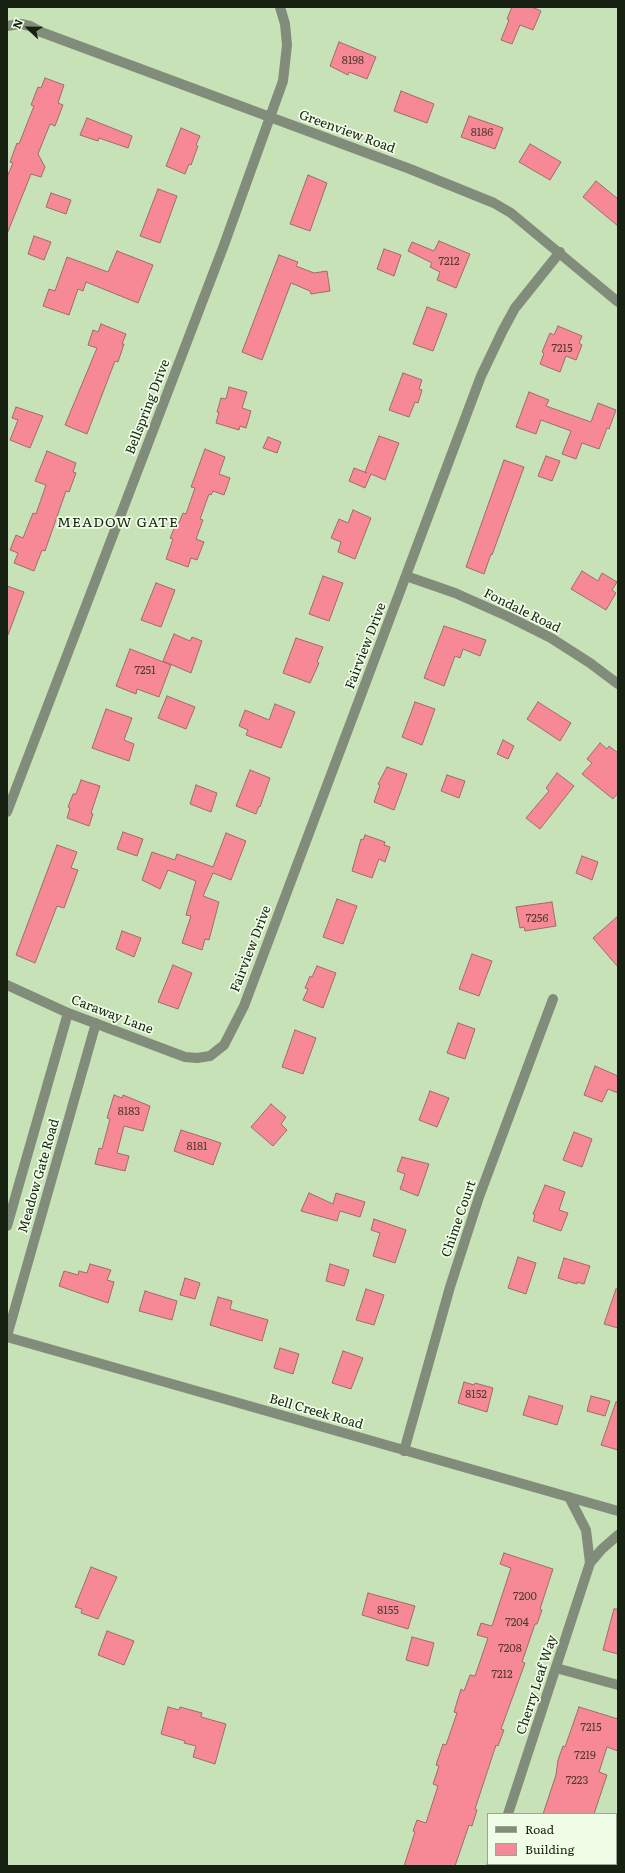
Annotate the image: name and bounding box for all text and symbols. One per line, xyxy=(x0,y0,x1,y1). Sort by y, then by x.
north arrow xyxy=(8,8,48,48)
text: N xyxy=(8,16,26,31)
house number: 8198 xyxy=(342,54,364,68)
street label: Greenview Road xyxy=(297,107,397,157)
house number: 8186 xyxy=(471,126,493,140)
house number: 7212 xyxy=(438,255,460,269)
house number: 7215 xyxy=(551,342,573,356)
street label: Bellspring Drive xyxy=(123,357,173,457)
district label: MEADOW GATE xyxy=(57,515,179,531)
street label: Fondale Road xyxy=(481,586,563,636)
street label: Fairview Drive xyxy=(342,600,390,692)
house number: 7251 xyxy=(134,664,156,678)
street label: Fairview Drive xyxy=(227,903,275,995)
house number: 7256 xyxy=(526,912,548,926)
street label: Caraway Lane xyxy=(69,992,155,1038)
house number: 8183 xyxy=(118,1105,140,1119)
street label: Meadow Gate Road xyxy=(15,1117,63,1235)
house number: 8181 xyxy=(186,1140,208,1154)
street label: Chime Court xyxy=(439,1179,479,1259)
house number: 8152 xyxy=(465,1388,487,1402)
street label: Bell Creek Road xyxy=(267,1391,365,1433)
house number: 7200 xyxy=(513,1590,537,1604)
house number: 8155 xyxy=(377,1604,399,1618)
house number: 7204 xyxy=(505,1616,529,1630)
street label: Cherry Leaf Way xyxy=(514,1633,560,1737)
house number: 7208 xyxy=(498,1642,522,1656)
house number: 7212 xyxy=(491,1668,513,1682)
house number: 7215 xyxy=(580,1721,602,1735)
house number: 7219 xyxy=(574,1749,596,1763)
house number: 7223 xyxy=(566,1774,588,1788)
legend xyxy=(487,1813,617,1865)
text: Road xyxy=(525,1820,554,1838)
text: Building xyxy=(525,1840,574,1858)

